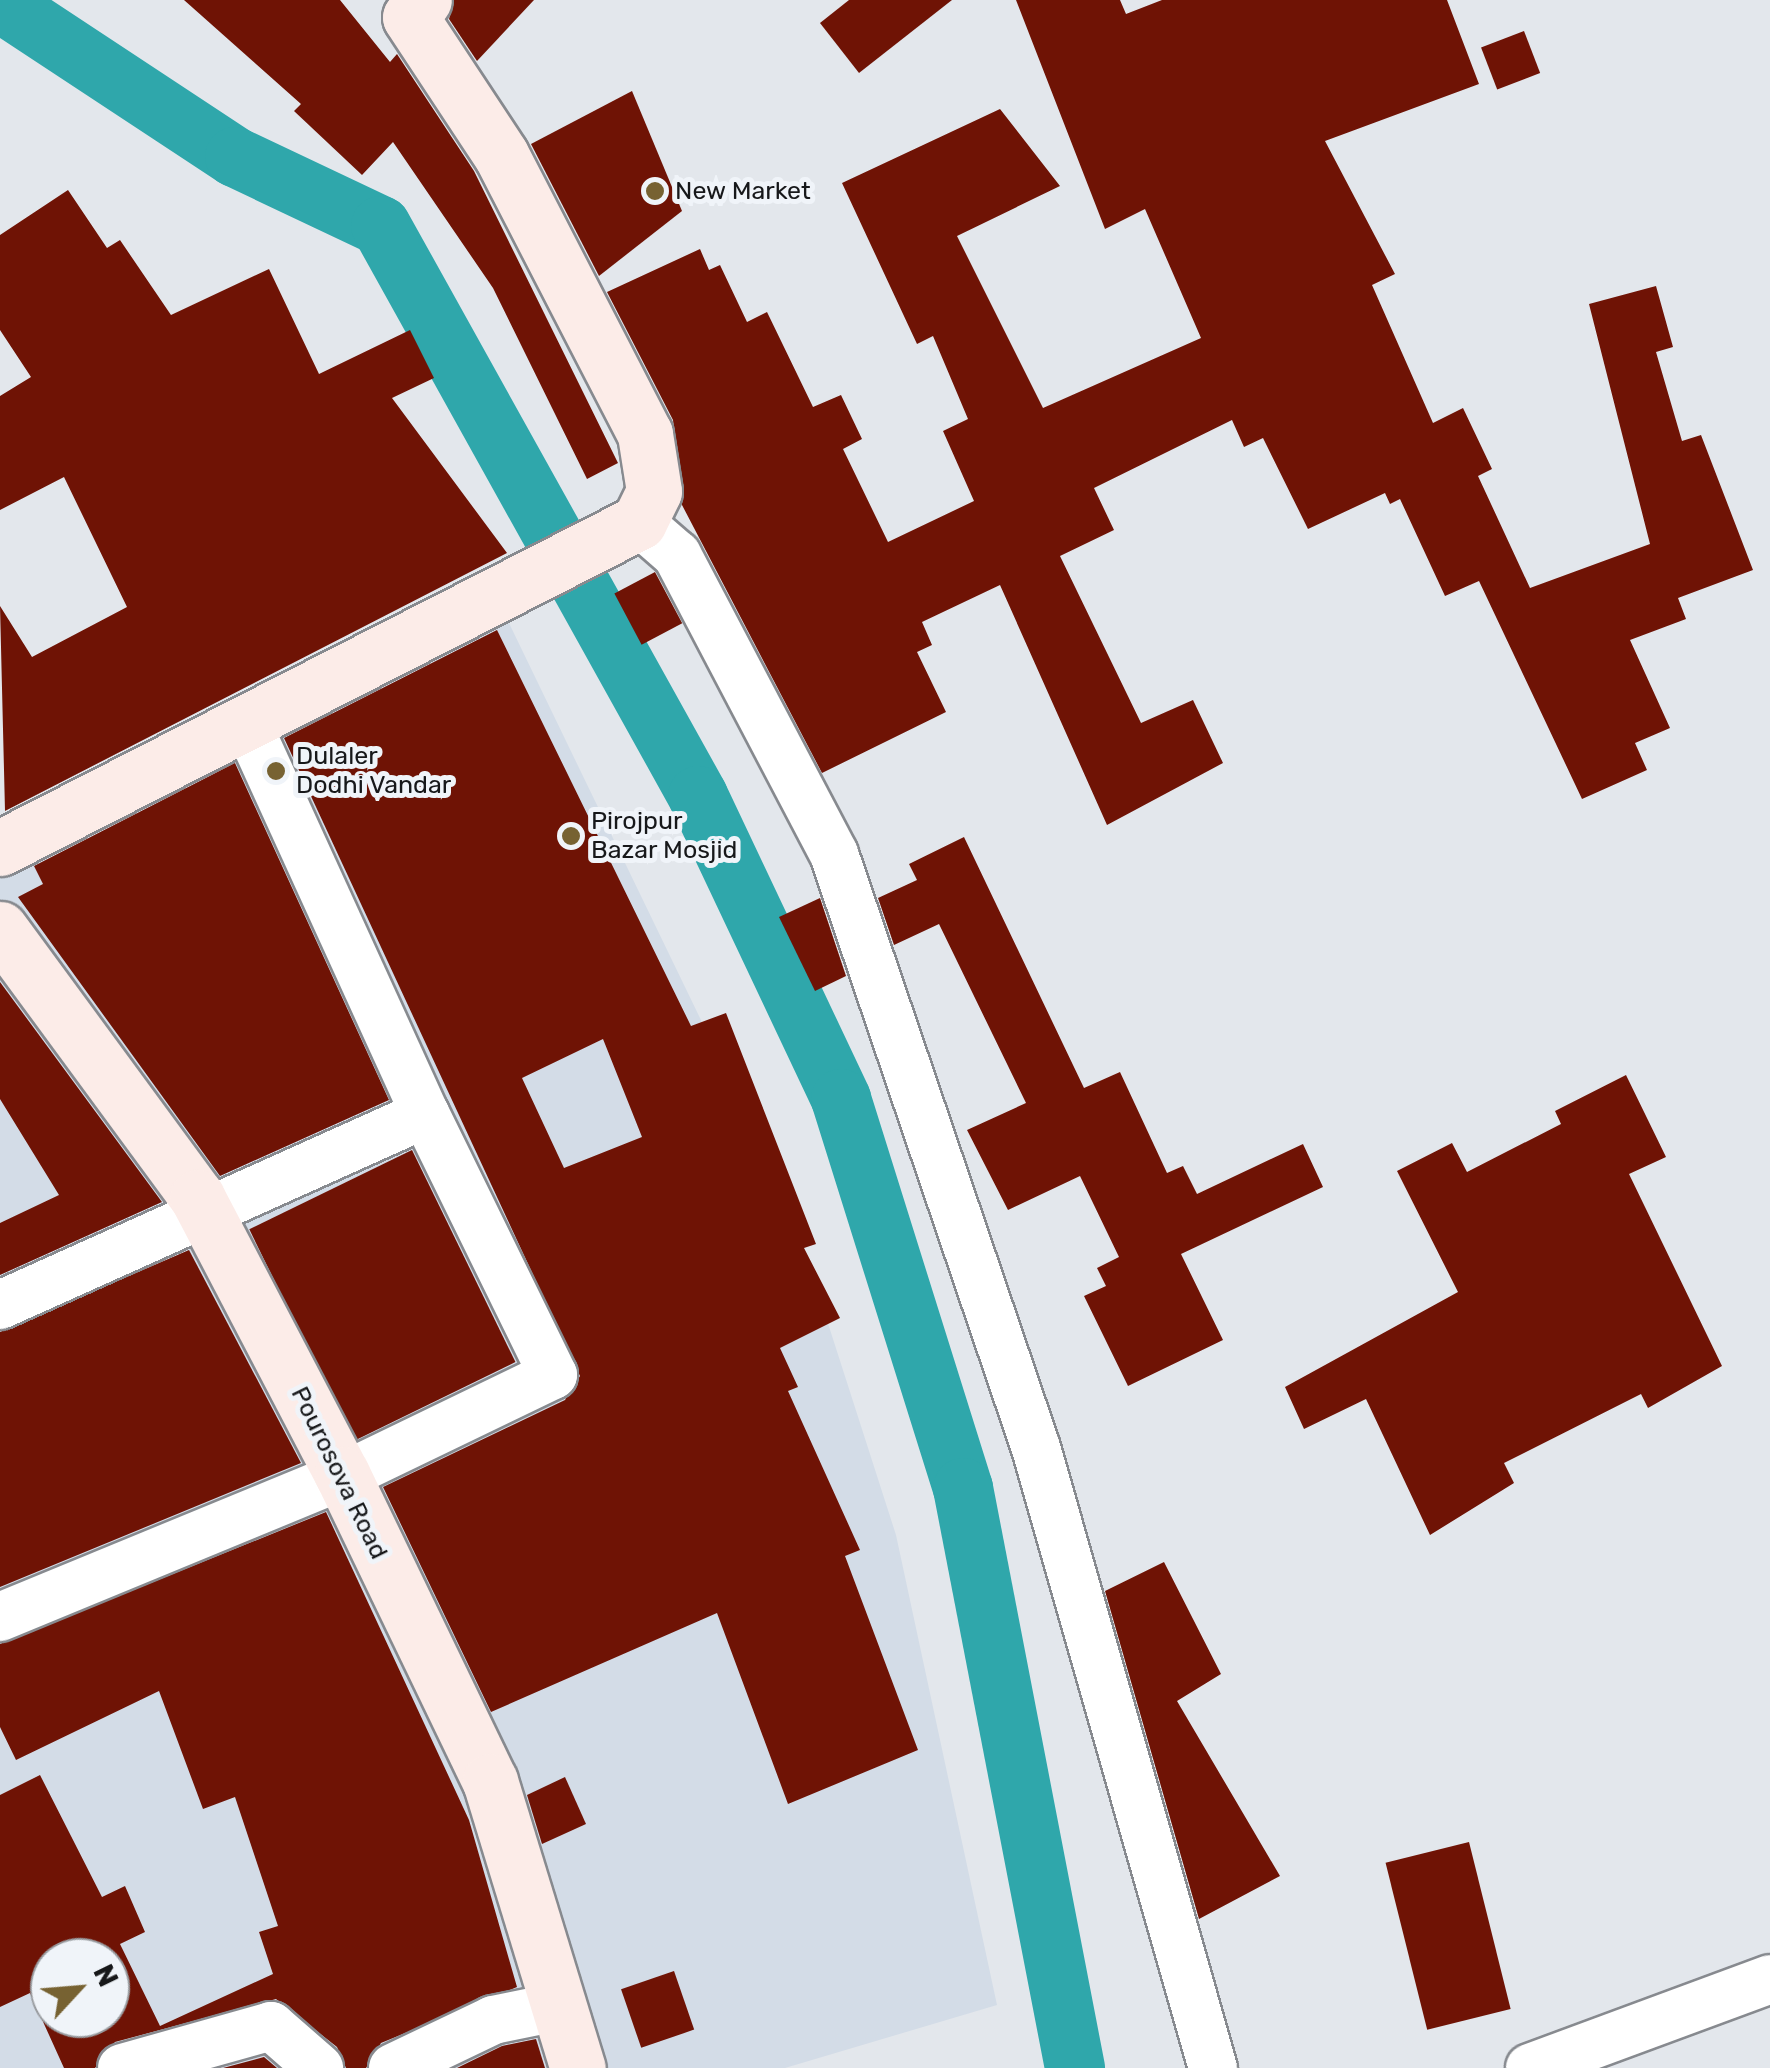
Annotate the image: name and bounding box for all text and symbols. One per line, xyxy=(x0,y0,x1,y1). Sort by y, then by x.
place label: New Market xyxy=(675,176,811,206)
marker: New Market xyxy=(644,180,666,202)
place label: Dulaler Dodhi Vandar xyxy=(296,742,452,801)
marker: Dulaler Dodhi Vandar xyxy=(265,760,287,782)
place label: Pirojpur Bazar Mosjid xyxy=(591,807,738,866)
marker: Pirojpur Bazar Mosjid xyxy=(560,825,582,847)
street label: Pourosova Road xyxy=(284,1382,394,1564)
north arrow xyxy=(30,1938,130,2038)
text: N xyxy=(86,1959,125,1992)

